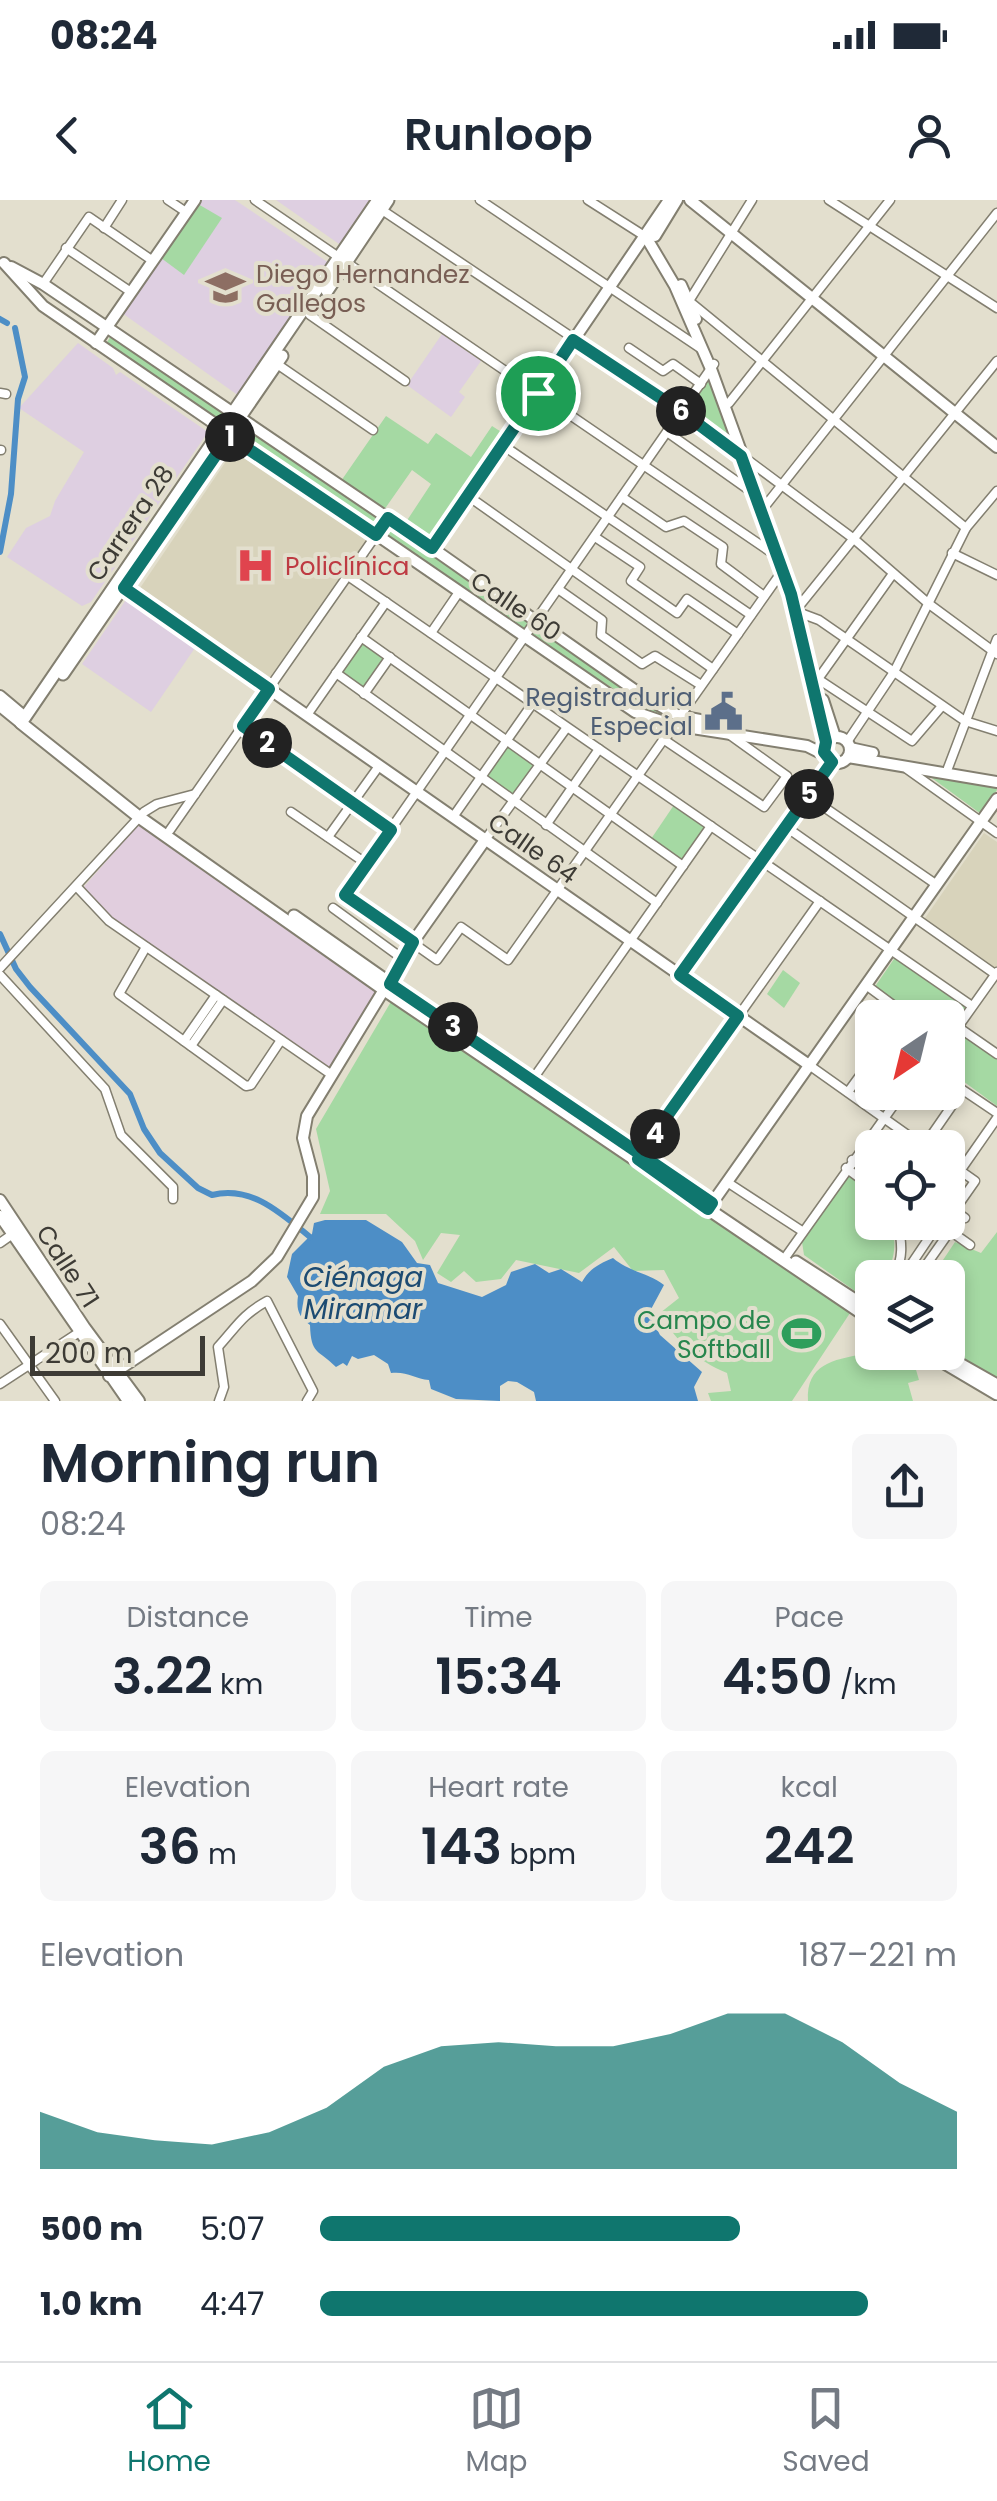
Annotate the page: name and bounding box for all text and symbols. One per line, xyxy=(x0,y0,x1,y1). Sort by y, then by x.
text: 08:24 xyxy=(50,9,158,62)
text: Runloop xyxy=(404,103,593,166)
icon: back xyxy=(40,108,95,163)
icon: person xyxy=(902,108,957,163)
place label: Diego Hernandez Gallegos xyxy=(256,257,470,321)
school or university icon: Diego Hernandez Gallegos xyxy=(205,267,247,309)
pin xyxy=(496,351,581,436)
icon: arrive xyxy=(511,366,566,421)
pin: 6 xyxy=(656,386,706,436)
text: 6 xyxy=(672,391,690,430)
pin: 1 xyxy=(205,412,255,462)
text: 1 xyxy=(225,417,235,456)
street label: Carrera 28 xyxy=(79,458,182,588)
hospital icon: Policlínica xyxy=(234,545,276,587)
place label: Policlínica xyxy=(285,549,409,584)
street label: Calle 60 xyxy=(464,563,568,650)
place label: Registraduria Especial xyxy=(526,680,693,744)
public building icon: Registraduria Especial xyxy=(702,690,744,732)
pin: 2 xyxy=(242,718,292,768)
text: 2 xyxy=(259,723,275,762)
pin: 5 xyxy=(784,769,834,819)
text: 5 xyxy=(800,774,818,813)
street label: Calle 64 xyxy=(481,805,585,892)
north arrow xyxy=(855,1000,965,1110)
map controls xyxy=(855,1000,965,1370)
pin: 3 xyxy=(428,1002,478,1052)
text: 3 xyxy=(445,1007,461,1046)
pin: 4 xyxy=(630,1109,680,1159)
text: 4 xyxy=(646,1114,664,1153)
button: locate xyxy=(855,1130,965,1240)
street label: Calle 71 xyxy=(28,1218,107,1315)
water label: Ciénaga Miramar xyxy=(303,1258,423,1329)
button: layers xyxy=(855,1260,965,1370)
place label: Campo de Softball xyxy=(637,1303,771,1367)
sports icon: Campo de Softball xyxy=(780,1313,822,1355)
scale bar xyxy=(30,1331,205,1376)
text: 200 m xyxy=(45,1334,133,1373)
text: Morning run xyxy=(40,1424,380,1501)
button: share xyxy=(852,1434,957,1539)
text: 08:24 xyxy=(40,1501,126,1546)
text: Distance xyxy=(126,1598,249,1637)
text: Time xyxy=(464,1598,533,1637)
text: Pace xyxy=(774,1598,844,1637)
text: 3.22 xyxy=(112,1641,213,1712)
text: 15:34 xyxy=(435,1641,562,1712)
text: 4:50 xyxy=(722,1641,832,1712)
text: km xyxy=(213,1665,263,1704)
text: /km xyxy=(832,1665,897,1704)
text: Elevation xyxy=(125,1768,251,1807)
text: Heart rate xyxy=(428,1768,569,1807)
text: kcal xyxy=(781,1768,838,1807)
text: 36 xyxy=(139,1811,201,1882)
text: 143 xyxy=(421,1811,502,1882)
text: 242 xyxy=(764,1811,854,1882)
text: m xyxy=(201,1835,237,1874)
text: bpm xyxy=(502,1835,576,1874)
text: Elevation xyxy=(40,1932,184,1977)
text: 187–221 m xyxy=(799,1932,957,1977)
text: 500 m xyxy=(40,2206,143,2251)
text: 5:07 xyxy=(200,2206,264,2251)
text: 1.0 km xyxy=(40,2281,142,2326)
text: 4:47 xyxy=(200,2281,265,2326)
tab: Home xyxy=(127,2381,211,2483)
tab: Map xyxy=(466,2381,528,2483)
tab: Saved xyxy=(782,2381,870,2483)

